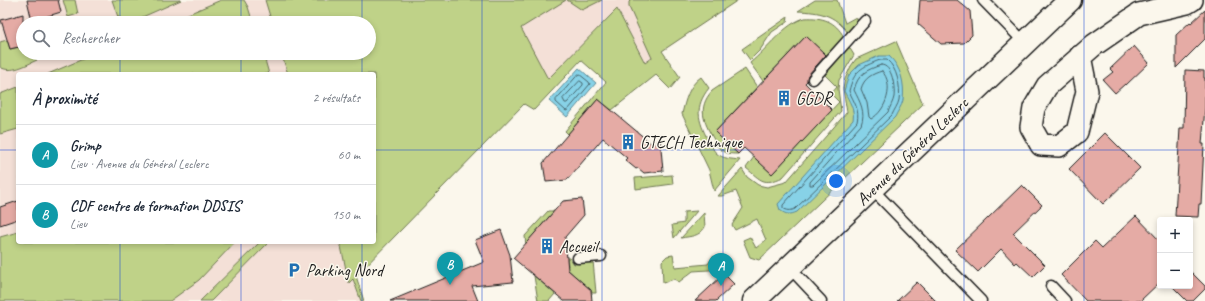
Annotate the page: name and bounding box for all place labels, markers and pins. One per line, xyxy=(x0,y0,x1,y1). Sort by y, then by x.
place label: GGDR xyxy=(796,88,834,109)
building icon: GGDR xyxy=(775,89,793,107)
place label: GTECH Technique xyxy=(640,132,743,153)
building icon: GTECH Technique xyxy=(619,133,637,151)
place label: Accueil xyxy=(559,236,601,257)
building icon: Accueil xyxy=(538,237,556,255)
pin: B xyxy=(437,252,463,285)
pin: A xyxy=(708,253,734,286)
place label: Parking Nord xyxy=(306,260,385,281)
parking icon: Parking Nord xyxy=(285,261,303,279)

